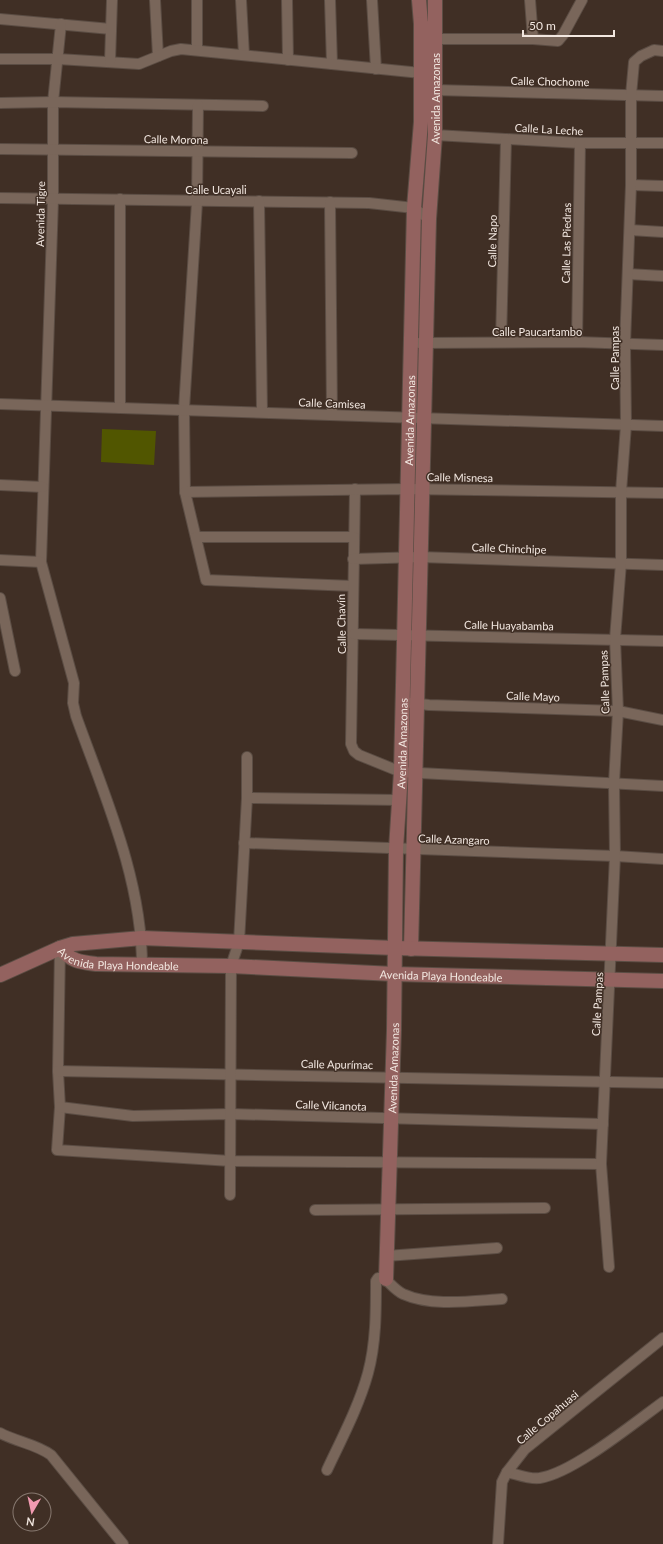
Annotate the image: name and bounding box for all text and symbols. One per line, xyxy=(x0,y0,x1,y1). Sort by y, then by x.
scale bar xyxy=(523,12,614,38)
text: 50 m xyxy=(529,18,556,33)
street label: Avenida Amazonas xyxy=(428,53,442,144)
street label: Calle Chochome xyxy=(510,74,590,88)
street label: Calle La Leche xyxy=(514,121,584,137)
street label: Calle Morona xyxy=(144,132,208,146)
street label: Avenida Tigre xyxy=(33,181,47,247)
street label: Calle Ucayali xyxy=(185,183,247,196)
street label: Calle Las Piedras xyxy=(559,202,573,283)
street label: Calle Napo xyxy=(485,215,499,267)
street label: Calle Paucartambo xyxy=(492,325,582,338)
street label: Calle Pampas xyxy=(608,326,621,390)
street label: Avenida Amazonas xyxy=(402,375,417,466)
street label: Calle Camisea xyxy=(298,395,366,411)
street label: Calle Misnesa xyxy=(427,470,493,484)
street label: Calle Chinchipe xyxy=(471,540,547,556)
street label: Calle Chavín xyxy=(334,594,348,654)
street label: Calle Huayabamba xyxy=(464,618,554,632)
street label: Calle Pampas xyxy=(596,650,612,714)
street label: Calle Mayo xyxy=(506,689,560,703)
street label: Avenida Amazonas xyxy=(393,698,409,789)
street label: Calle Azangaro xyxy=(418,831,490,847)
street label: Avenida Playa Hondeable xyxy=(56,944,179,972)
street label: Avenida Playa Hondeable xyxy=(379,967,503,983)
street label: Calle Pampas xyxy=(589,971,605,1036)
street label: Avenida Amazonas xyxy=(385,1022,401,1114)
street label: Calle Apurímac xyxy=(301,1057,373,1071)
street label: Calle Vilcanota xyxy=(295,1097,367,1113)
street label: Calle Copahuasi xyxy=(513,1387,581,1447)
north arrow xyxy=(12,1492,52,1532)
text: N xyxy=(25,1515,36,1529)

